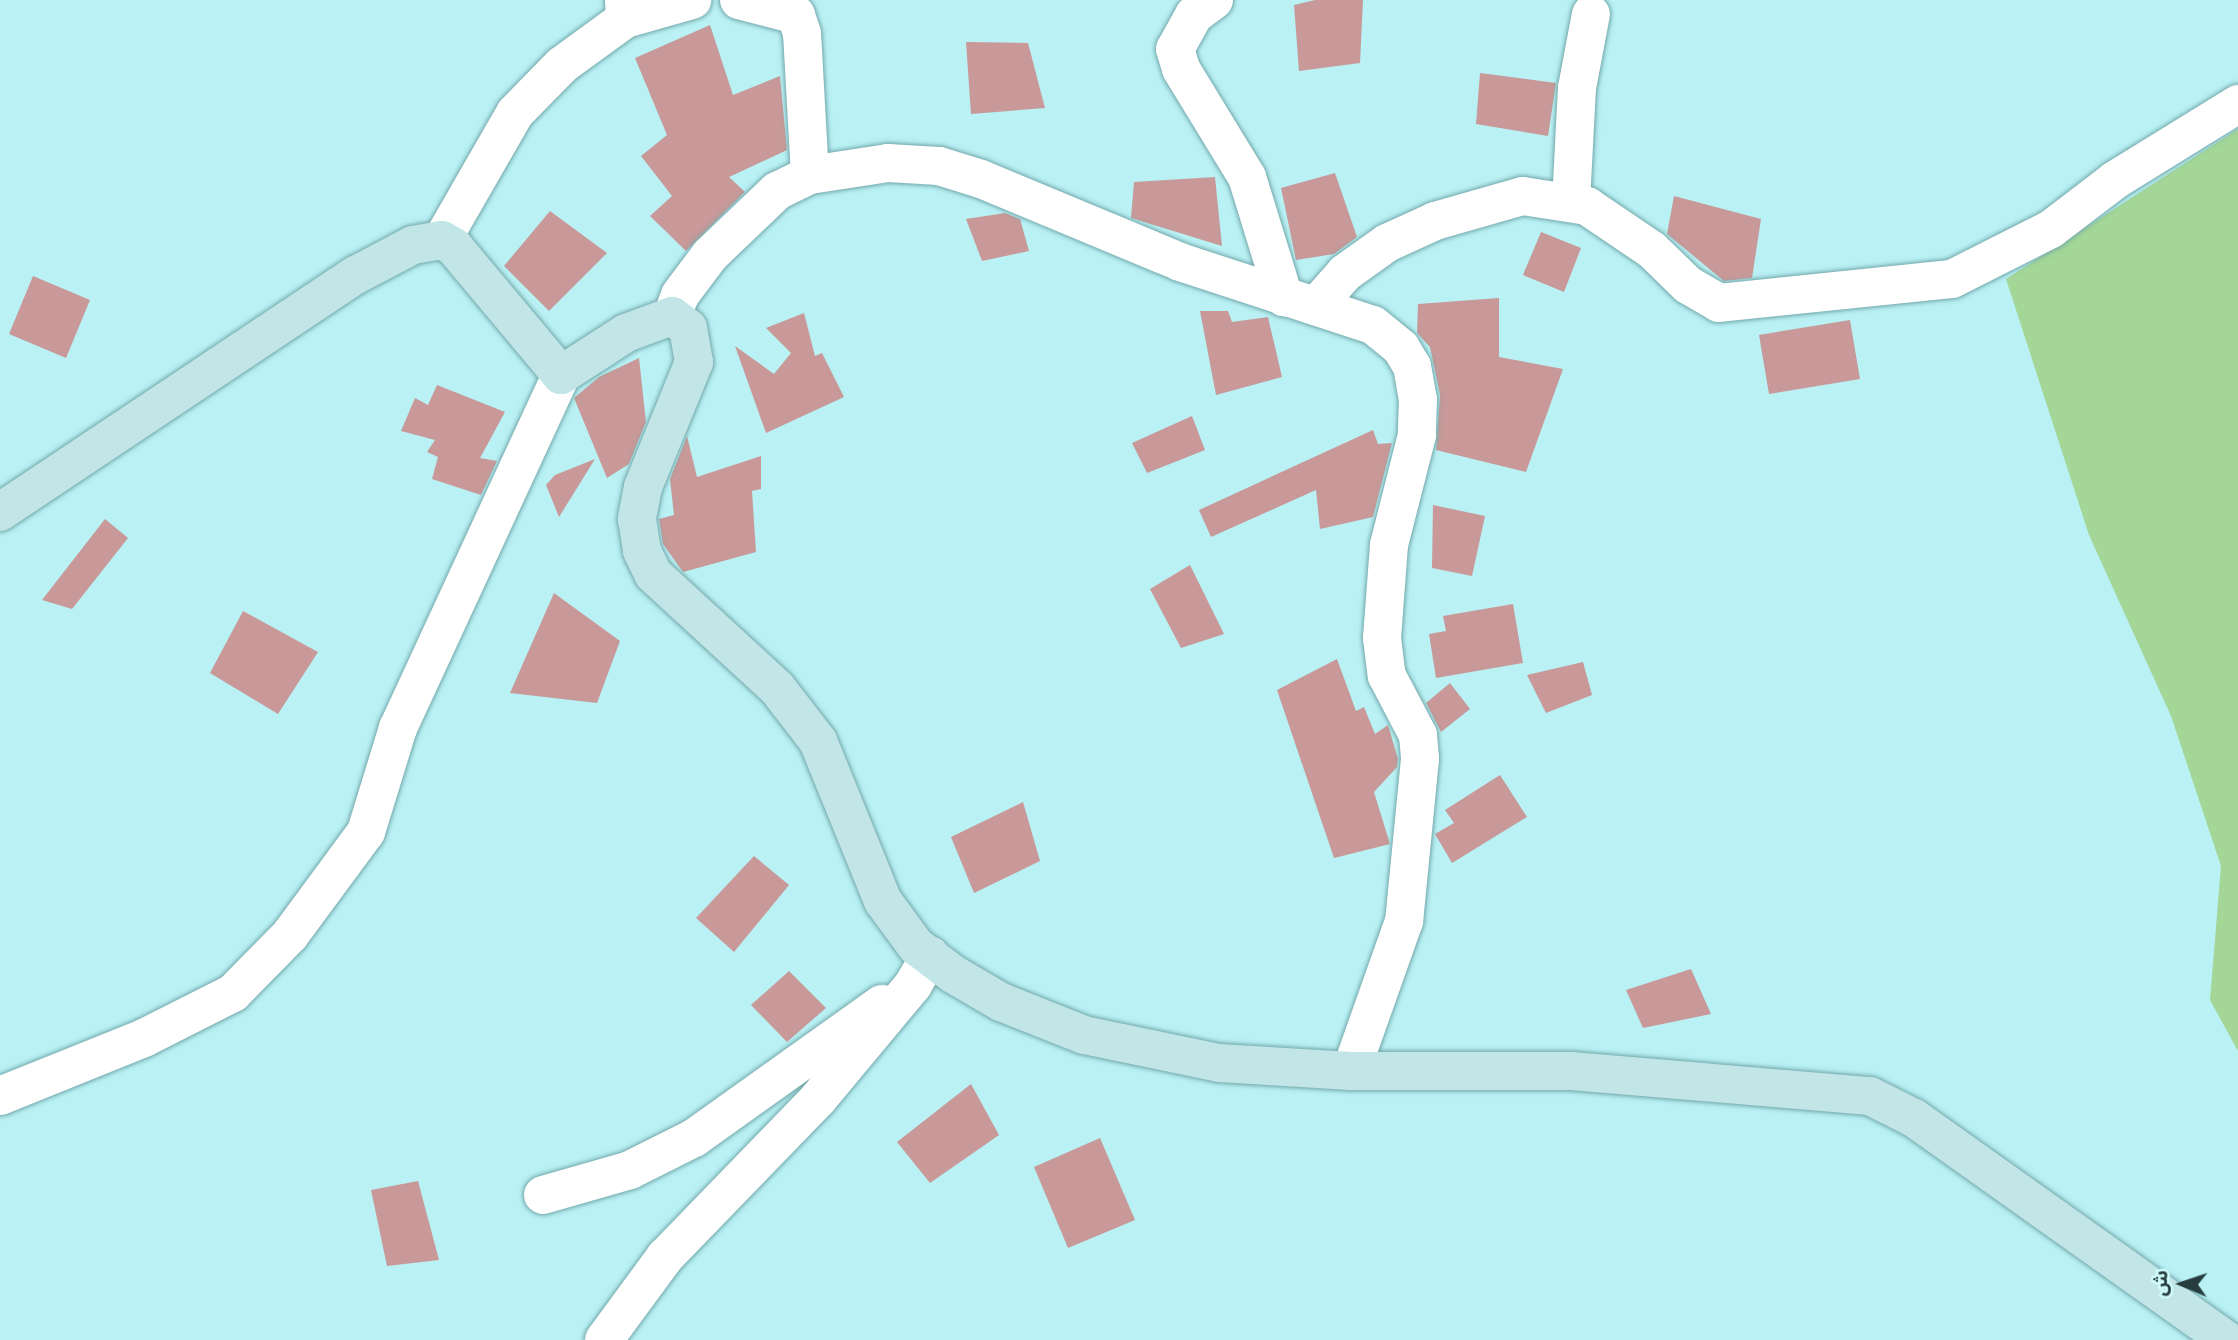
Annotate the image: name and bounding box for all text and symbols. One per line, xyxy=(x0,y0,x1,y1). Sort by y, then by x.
north arrow xyxy=(2147,1249,2217,1319)
text: ش xyxy=(2149,1270,2172,1297)

